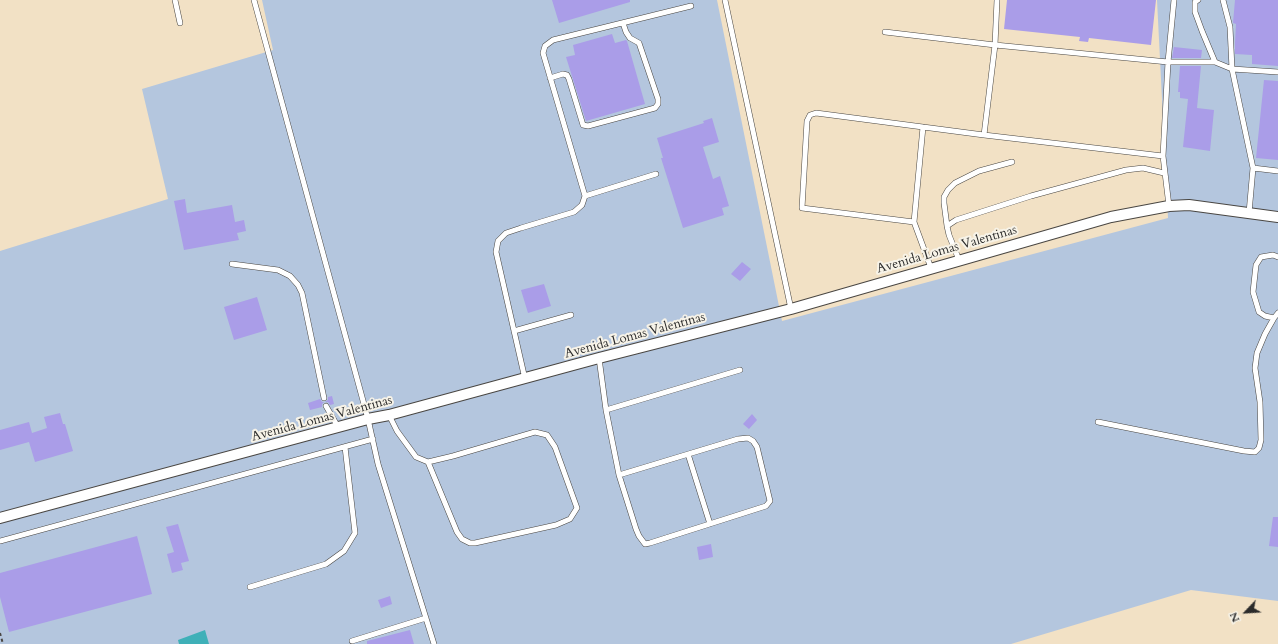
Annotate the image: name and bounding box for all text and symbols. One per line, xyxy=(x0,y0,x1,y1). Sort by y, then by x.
street label: Avenida Lomas Valentinas xyxy=(875,223,1019,277)
street label: Avenida Lomas Valentinas xyxy=(563,310,707,362)
street label: Avenida Lomas Valentinas xyxy=(250,393,394,445)
north arrow xyxy=(1226,592,1266,632)
text: N xyxy=(1226,610,1243,625)

